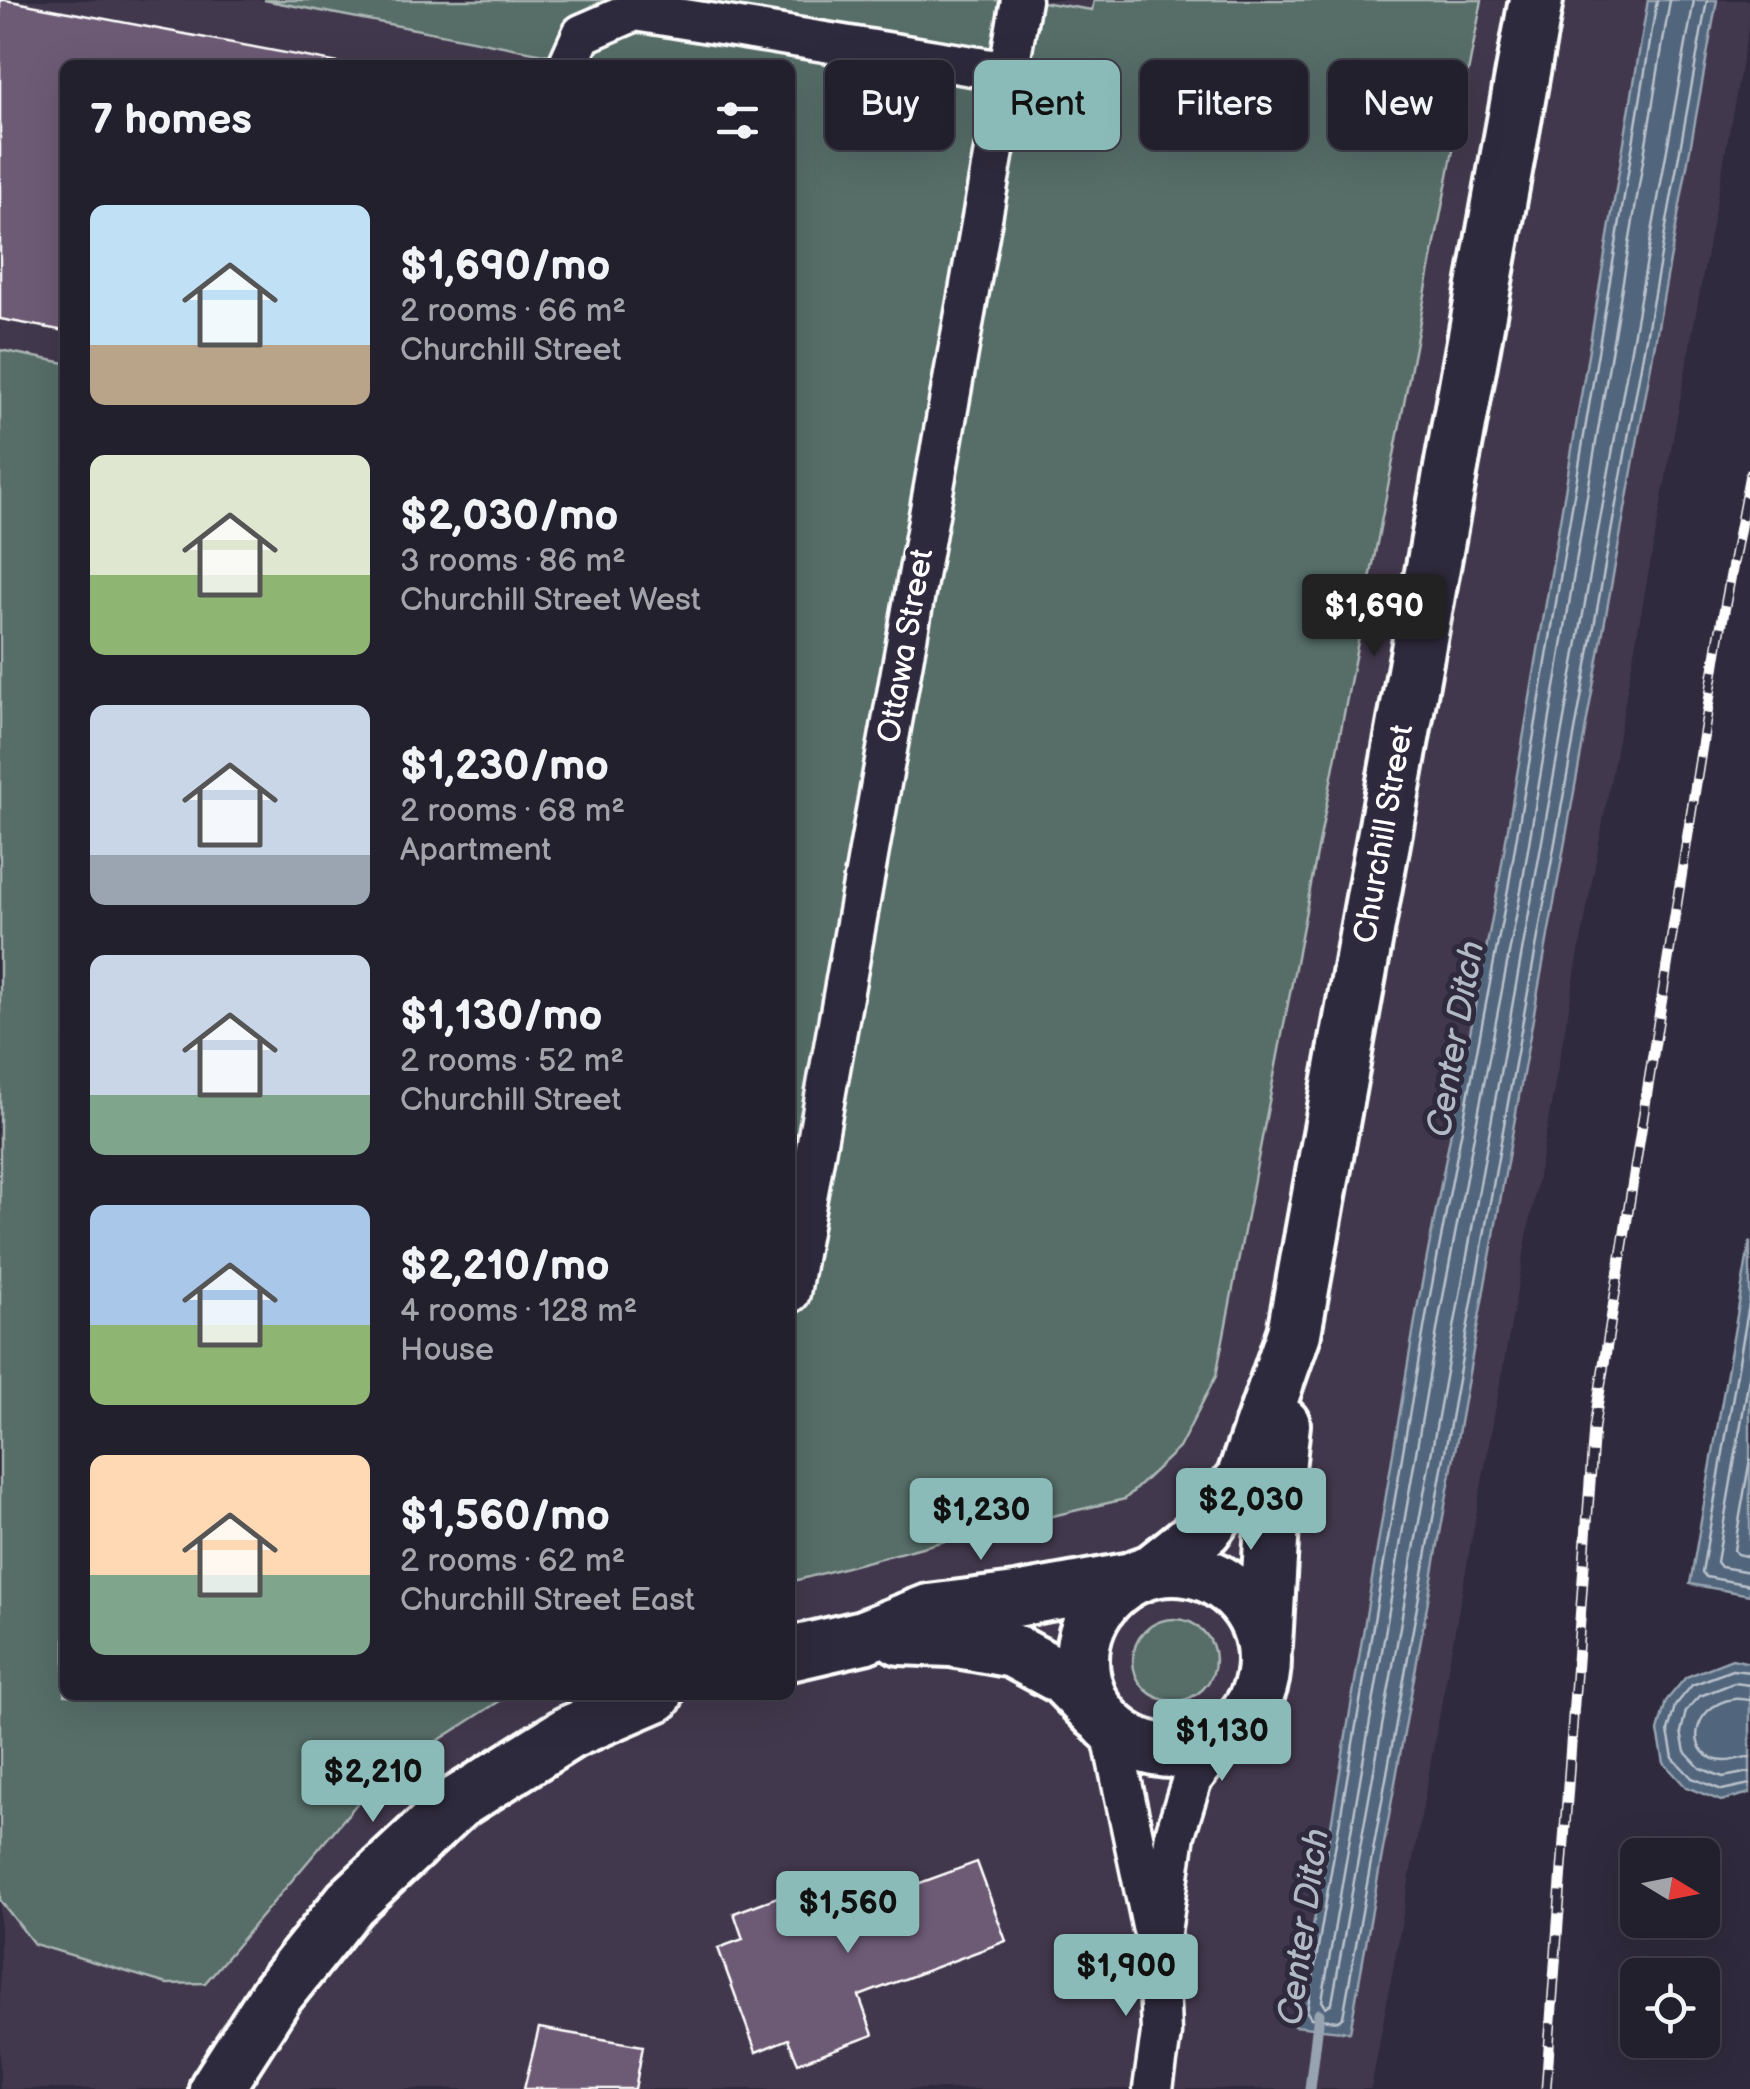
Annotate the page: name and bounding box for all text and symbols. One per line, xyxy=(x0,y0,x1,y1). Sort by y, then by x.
chip: Buy xyxy=(825,60,954,150)
chip: Rent xyxy=(974,60,1120,150)
chip: Filters xyxy=(1140,60,1308,150)
chip: New xyxy=(1328,60,1468,150)
icon: filters xyxy=(710,93,765,148)
text: 7 homes xyxy=(90,95,252,146)
text: $1,690/mo xyxy=(400,241,610,292)
icon: home xyxy=(170,245,290,365)
text: 2 rooms · 66 m² xyxy=(400,292,626,331)
text: Churchill Street xyxy=(400,331,621,370)
text: $2,030/mo xyxy=(400,491,618,542)
icon: home xyxy=(170,495,290,615)
text: 3 rooms · 86 m² xyxy=(400,542,626,581)
street label: Ottawa Street xyxy=(870,546,942,746)
pin: $1,690 xyxy=(1293,574,1455,659)
text: Churchill Street West xyxy=(400,581,701,620)
text: $1,690 xyxy=(1324,587,1424,626)
street label: Churchill Street xyxy=(1346,721,1422,946)
text: $1,230/mo xyxy=(400,741,609,792)
icon: home xyxy=(170,745,290,865)
text: 2 rooms · 68 m² xyxy=(400,792,625,831)
text: Apartment xyxy=(400,831,551,870)
water label: Center Ditch xyxy=(1418,938,1494,1140)
text: $1,130/mo xyxy=(400,991,602,1042)
icon: home xyxy=(170,995,290,1115)
text: 2 rooms · 52 m² xyxy=(400,1042,624,1081)
text: Churchill Street xyxy=(400,1081,621,1120)
text: $2,210/mo xyxy=(400,1241,610,1292)
icon: home xyxy=(170,1245,290,1365)
text: 4 rooms · 128 m² xyxy=(400,1292,637,1331)
text: House xyxy=(400,1331,494,1370)
pin: $2,030 xyxy=(1170,1468,1332,1553)
pin: $1,230 xyxy=(900,1478,1062,1563)
text: $2,030 xyxy=(1198,1481,1304,1520)
text: $1,560/mo xyxy=(400,1491,610,1542)
text: $1,230 xyxy=(932,1491,1030,1530)
icon: home xyxy=(170,1495,290,1615)
text: 2 rooms · 62 m² xyxy=(400,1542,625,1581)
text: Churchill Street East xyxy=(400,1581,695,1620)
pin: $1,130 xyxy=(1141,1699,1303,1784)
text: $1,130 xyxy=(1175,1712,1269,1751)
pin: $2,210 xyxy=(292,1740,454,1825)
text: $2,210 xyxy=(323,1753,423,1792)
water label: Center Ditch xyxy=(1269,1826,1339,2028)
north arrow xyxy=(1620,1838,1720,1938)
map controls xyxy=(1620,1838,1720,2058)
pin: $1,560 xyxy=(767,1871,929,1956)
text: $1,560 xyxy=(798,1884,898,1923)
pin: $1,900 xyxy=(1045,1934,1207,2019)
text: $1,900 xyxy=(1076,1947,1176,1986)
button: locate xyxy=(1620,1958,1720,2058)

